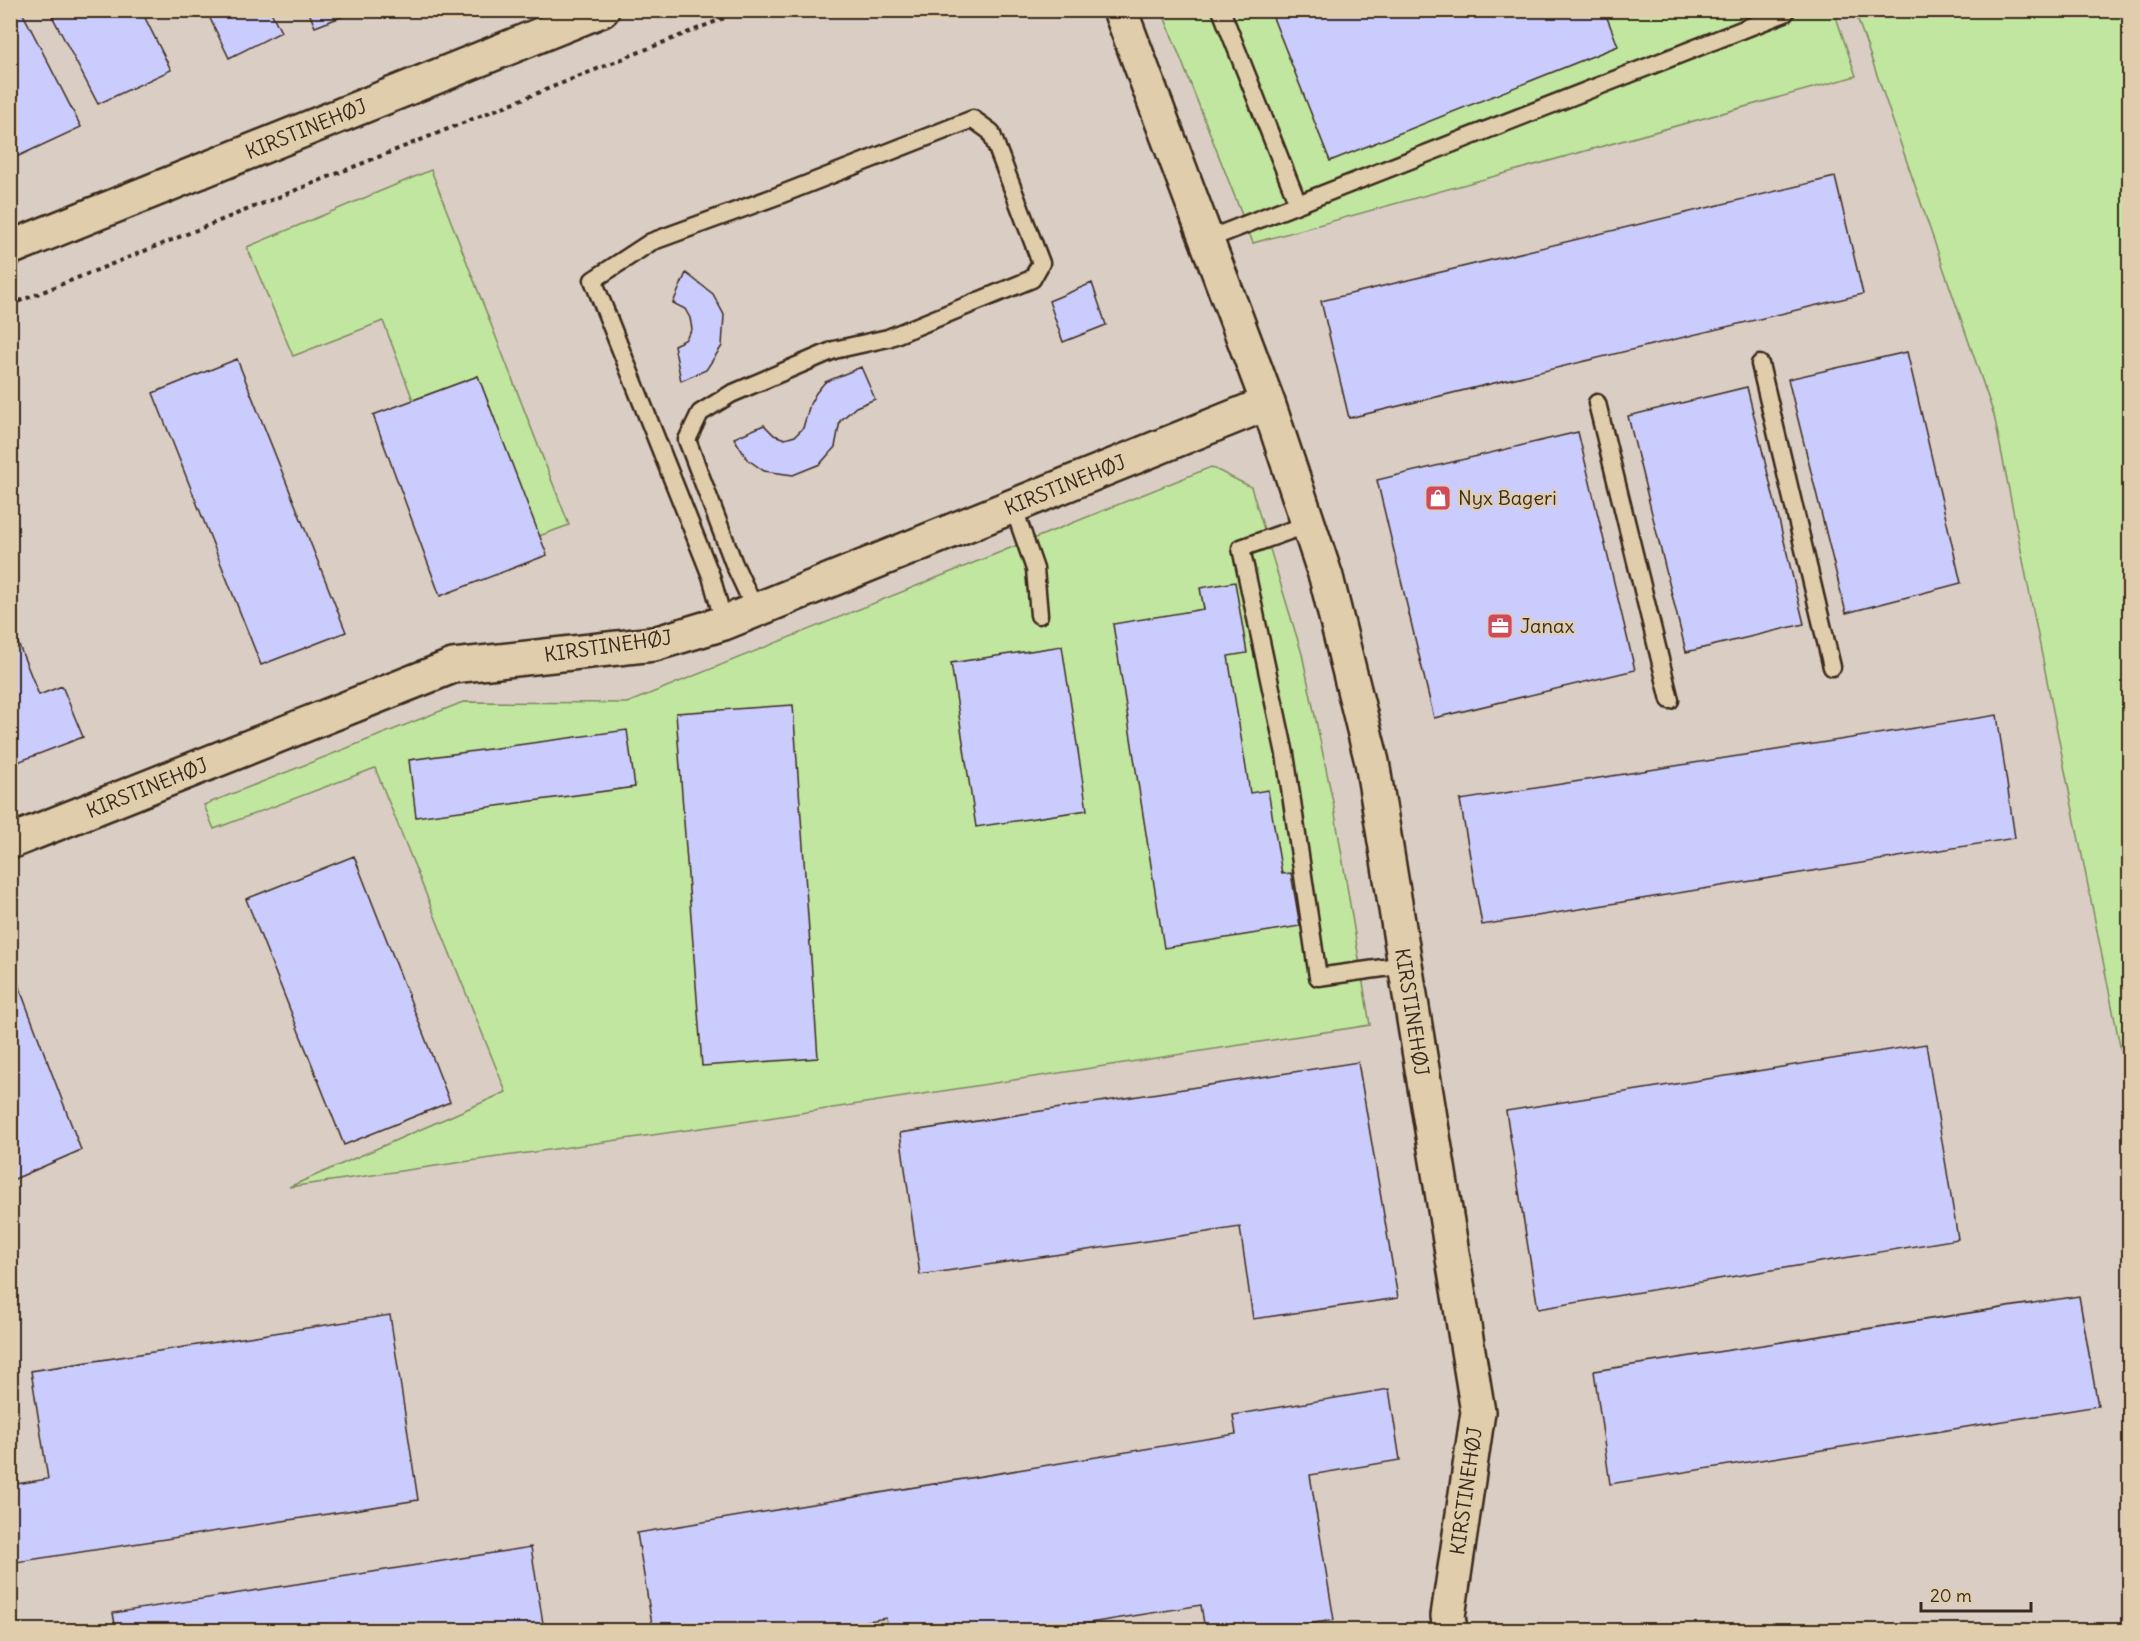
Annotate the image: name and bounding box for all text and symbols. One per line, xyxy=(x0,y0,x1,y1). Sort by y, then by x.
street label: KIRSTINEHØJ xyxy=(241,93,370,164)
street label: KIRSTINEHØJ xyxy=(1000,449,1129,520)
shop icon: Nyx Bageri xyxy=(1423,483,1453,513)
place label: Nyx Bageri xyxy=(1458,485,1557,510)
office icon: Janax xyxy=(1485,611,1515,641)
place label: Janax xyxy=(1520,613,1575,638)
street label: KIRSTINEHØJ xyxy=(542,624,673,667)
street label: KIRSTINEHØJ xyxy=(82,752,211,823)
street label: KIRSTINEHØJ xyxy=(1390,946,1435,1077)
street label: KIRSTINEHØJ xyxy=(1444,1425,1487,1556)
scale bar xyxy=(1921,1575,2030,1613)
text: 20 m xyxy=(1930,1584,1972,1607)

